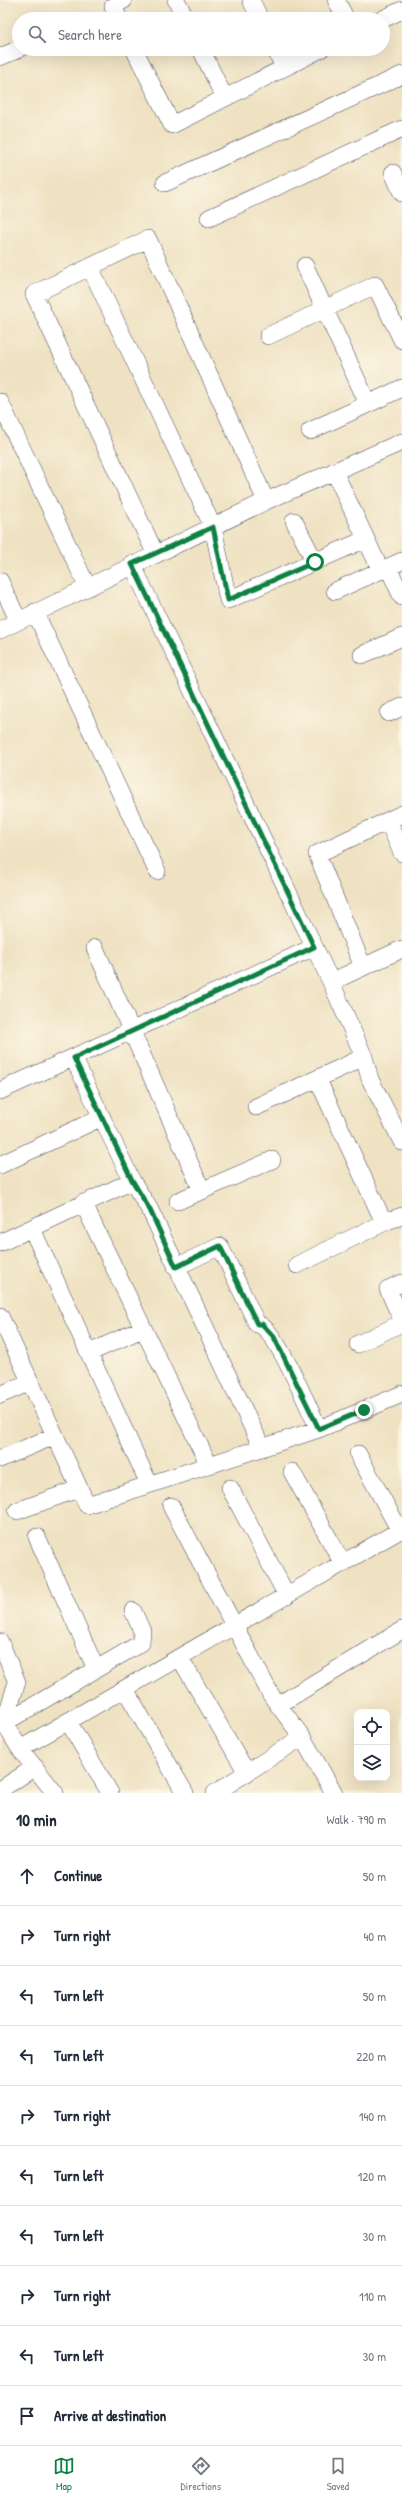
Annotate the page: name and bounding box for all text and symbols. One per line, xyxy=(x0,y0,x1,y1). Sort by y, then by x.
search box xyxy=(12,12,390,56)
icon: search xyxy=(26,23,48,45)
text: Search here xyxy=(58,24,122,45)
route start xyxy=(306,553,324,571)
route end xyxy=(355,1401,373,1419)
map controls xyxy=(354,1709,390,1781)
button: locate xyxy=(354,1709,390,1745)
button: layers xyxy=(354,1745,390,1781)
text: 10 min xyxy=(16,1808,57,1831)
text: Walk · 790 m xyxy=(327,1810,386,1828)
icon: ahead xyxy=(16,1865,38,1887)
text: Continue xyxy=(54,1865,102,1886)
text: 50 m xyxy=(363,1867,386,1885)
icon: right xyxy=(16,1925,38,1947)
text: Turn right xyxy=(54,1925,110,1946)
text: 40 m xyxy=(363,1927,386,1945)
icon: left xyxy=(16,1985,38,2007)
text: Turn left xyxy=(54,1985,104,2006)
text: 50 m xyxy=(363,1987,386,2005)
icon: left xyxy=(16,2045,38,2067)
text: Turn left xyxy=(54,2045,104,2066)
text: 220 m xyxy=(356,2047,386,2065)
icon: right xyxy=(16,2105,38,2127)
text: Turn right xyxy=(54,2105,110,2126)
text: 140 m xyxy=(359,2107,386,2125)
icon: left xyxy=(16,2165,38,2187)
text: Turn left xyxy=(54,2165,104,2186)
text: 120 m xyxy=(358,2167,386,2185)
icon: left xyxy=(16,2225,38,2247)
text: Turn left xyxy=(54,2225,104,2246)
text: 30 m xyxy=(363,2227,386,2245)
icon: right xyxy=(16,2285,38,2307)
text: Turn right xyxy=(54,2285,110,2306)
text: 110 m xyxy=(359,2287,386,2305)
icon: left xyxy=(16,2345,38,2367)
text: Turn left xyxy=(54,2345,104,2366)
text: 30 m xyxy=(363,2347,386,2365)
icon: arrive xyxy=(16,2405,38,2427)
text: Arrive at destination xyxy=(54,2405,166,2426)
tab: Map xyxy=(53,2455,75,2493)
tab: Directions xyxy=(181,2455,221,2493)
tab: Saved xyxy=(327,2455,349,2493)

